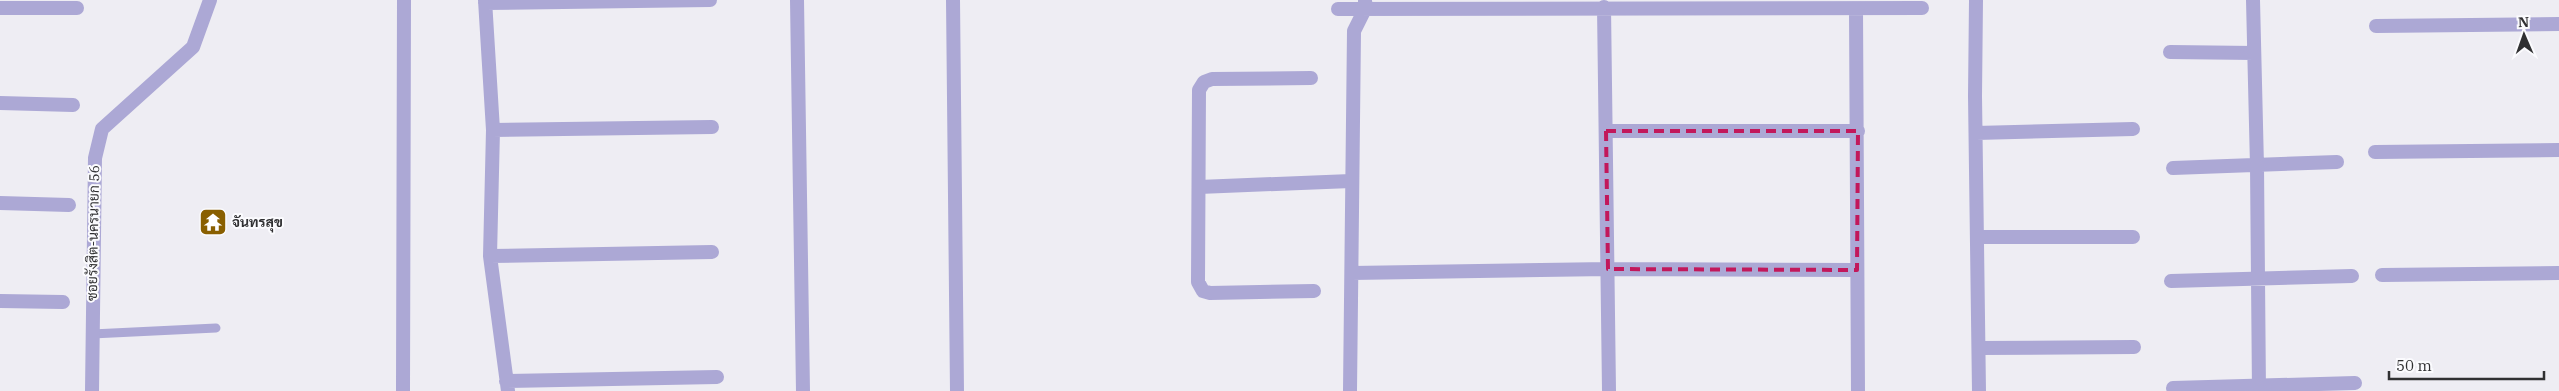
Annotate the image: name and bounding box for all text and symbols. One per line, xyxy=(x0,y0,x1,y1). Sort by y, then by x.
north arrow xyxy=(2499,10,2549,60)
text: N xyxy=(2518,13,2529,31)
street label: ซอยรังสิต-นครนายก 56 xyxy=(83,165,103,301)
temple icon: จันทรสุข xyxy=(198,207,228,237)
place label: จันทรสุข xyxy=(232,213,283,233)
scale bar xyxy=(2389,348,2544,380)
text: 50 m xyxy=(2396,356,2432,375)

